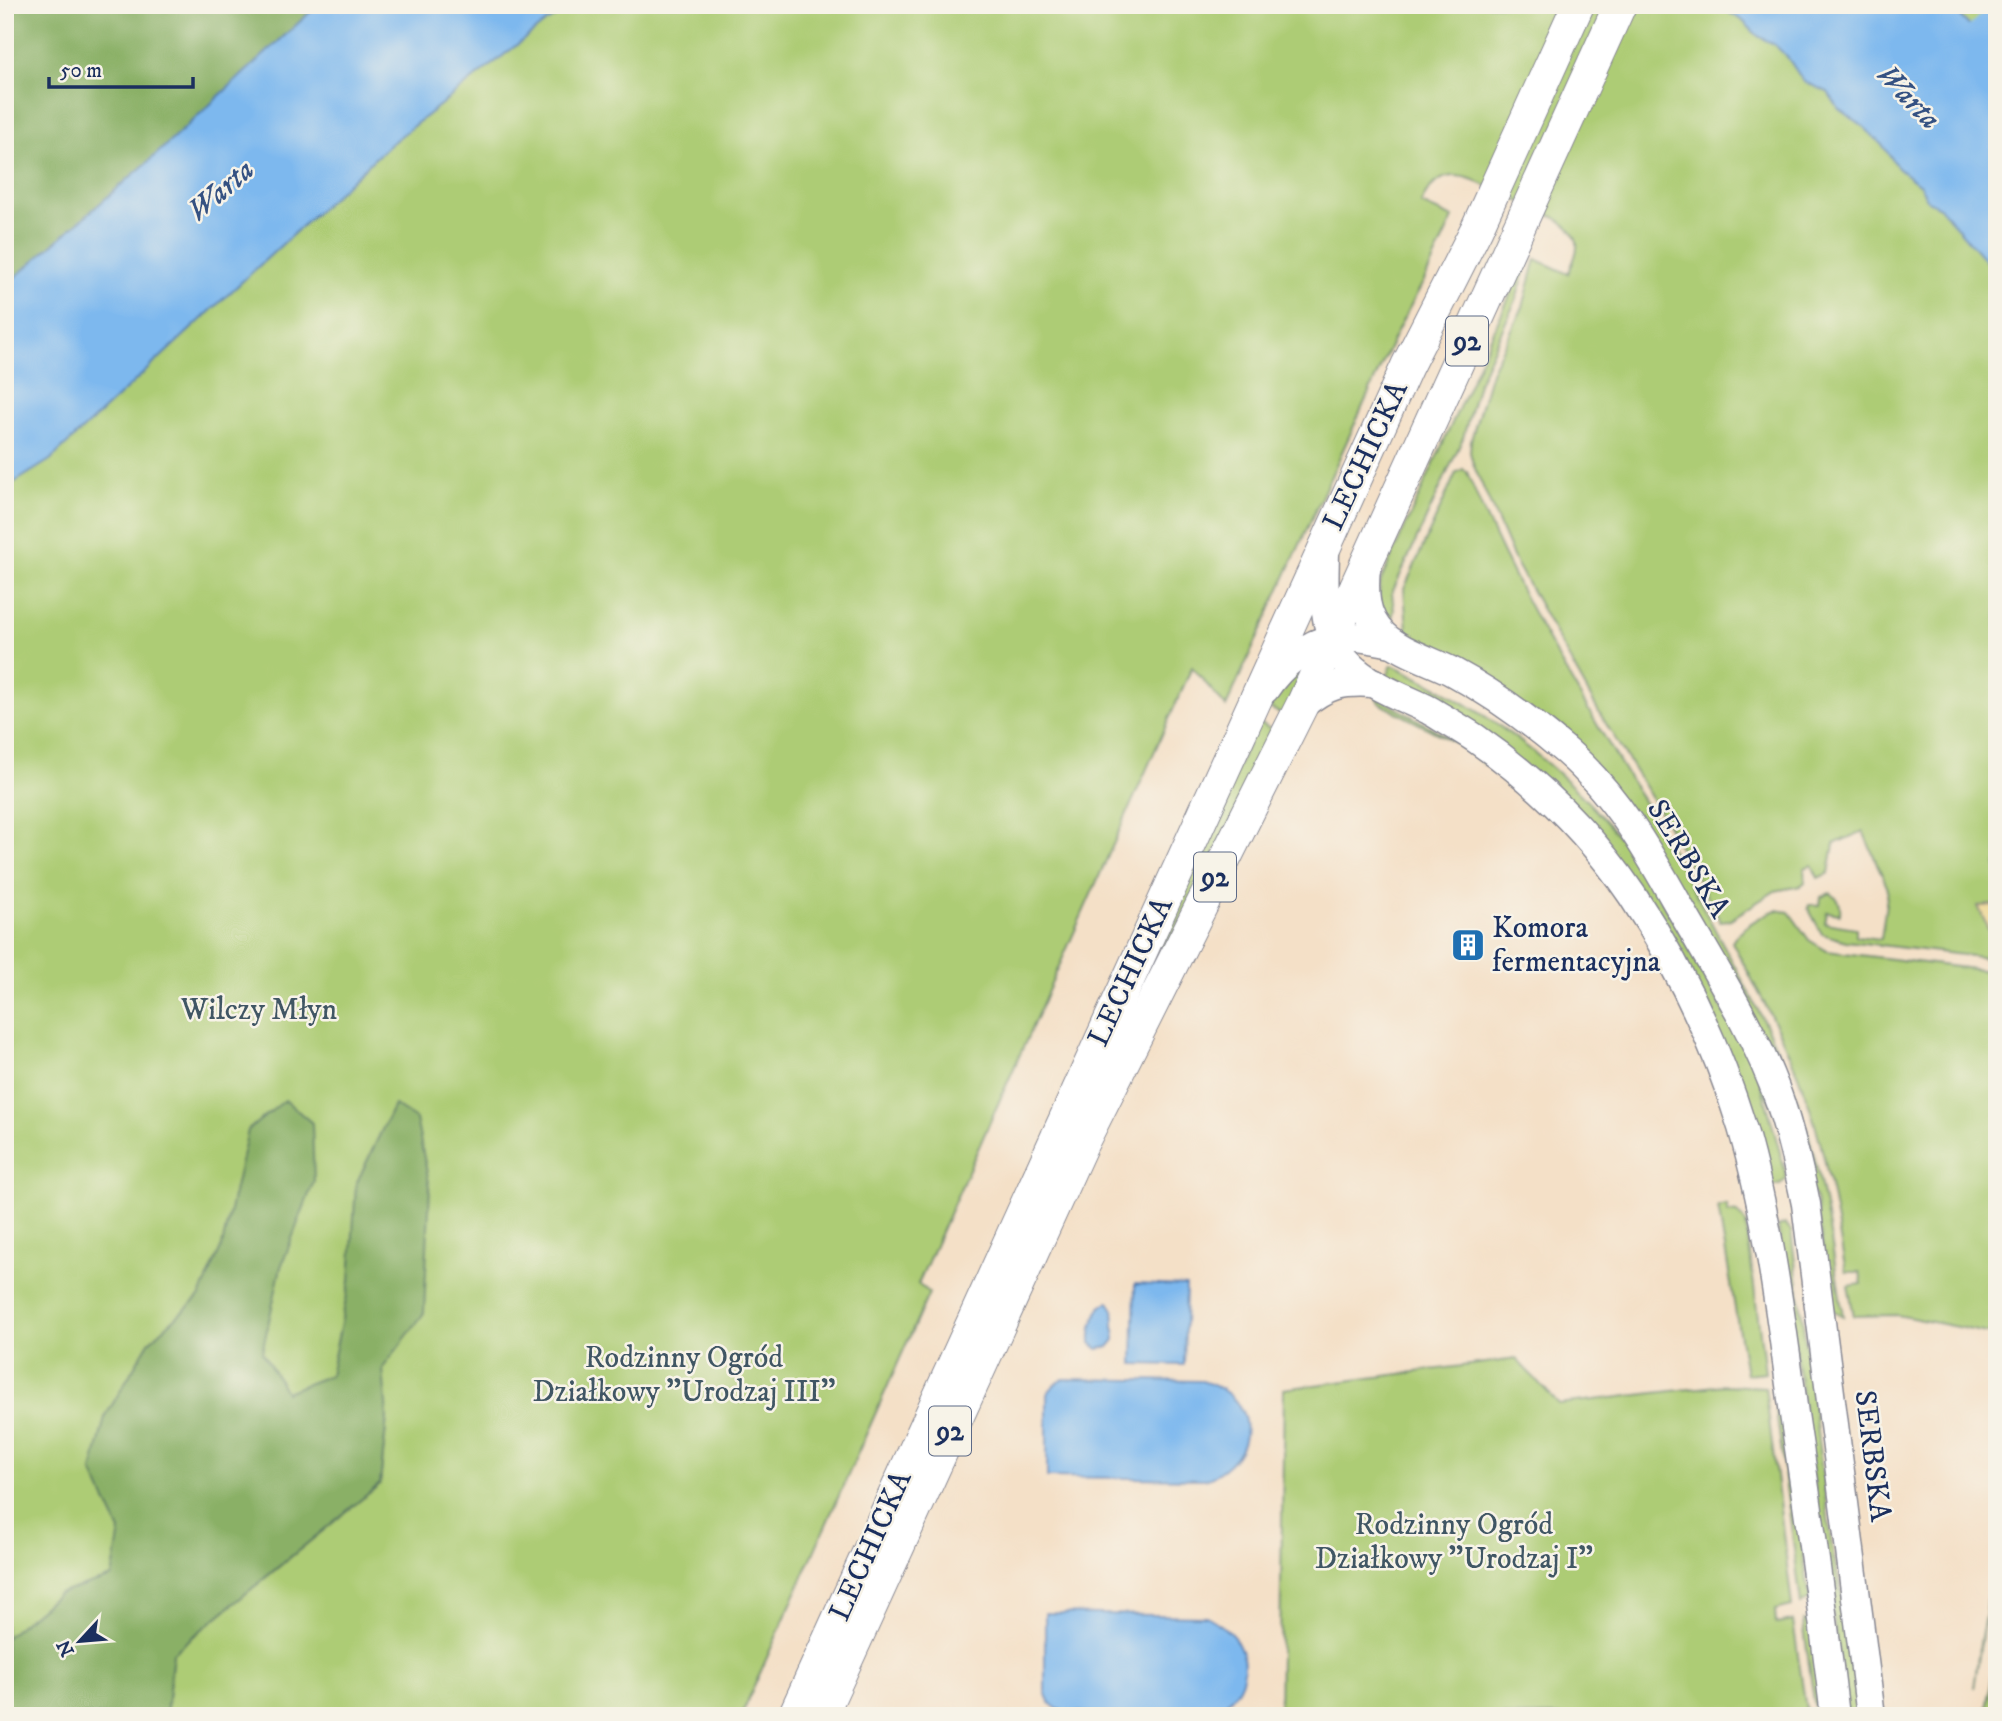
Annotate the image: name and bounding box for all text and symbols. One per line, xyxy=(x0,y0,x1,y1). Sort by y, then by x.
scale bar xyxy=(49,46,192,90)
water label: Warta xyxy=(1867,55,1949,139)
text: 50 m xyxy=(60,58,102,84)
water label: Warta xyxy=(179,151,263,231)
road number: 92 xyxy=(1446,316,1488,366)
street label: LECHICKA xyxy=(1315,375,1417,536)
street label: SERBSKA xyxy=(1638,793,1738,926)
road number: 92 xyxy=(1194,852,1236,902)
street label: LECHICKA xyxy=(1080,891,1182,1052)
place label: Komora fermentacyjna xyxy=(1492,910,1661,981)
building icon: Komora fermentacyjna xyxy=(1449,926,1487,964)
park label: Wilczy Młyn xyxy=(180,992,338,1029)
park label: Rodzinny Ogród Działkowy "Urodzaj III" xyxy=(532,1340,836,1411)
street label: SERBSKA xyxy=(1846,1388,1899,1525)
road number: 92 xyxy=(929,1406,971,1456)
street label: LECHICKA xyxy=(822,1464,921,1627)
park label: Rodzinny Ogród Działkowy "Urodzaj I" xyxy=(1315,1507,1593,1578)
north arrow xyxy=(46,1606,116,1676)
text: N xyxy=(52,1635,80,1660)

